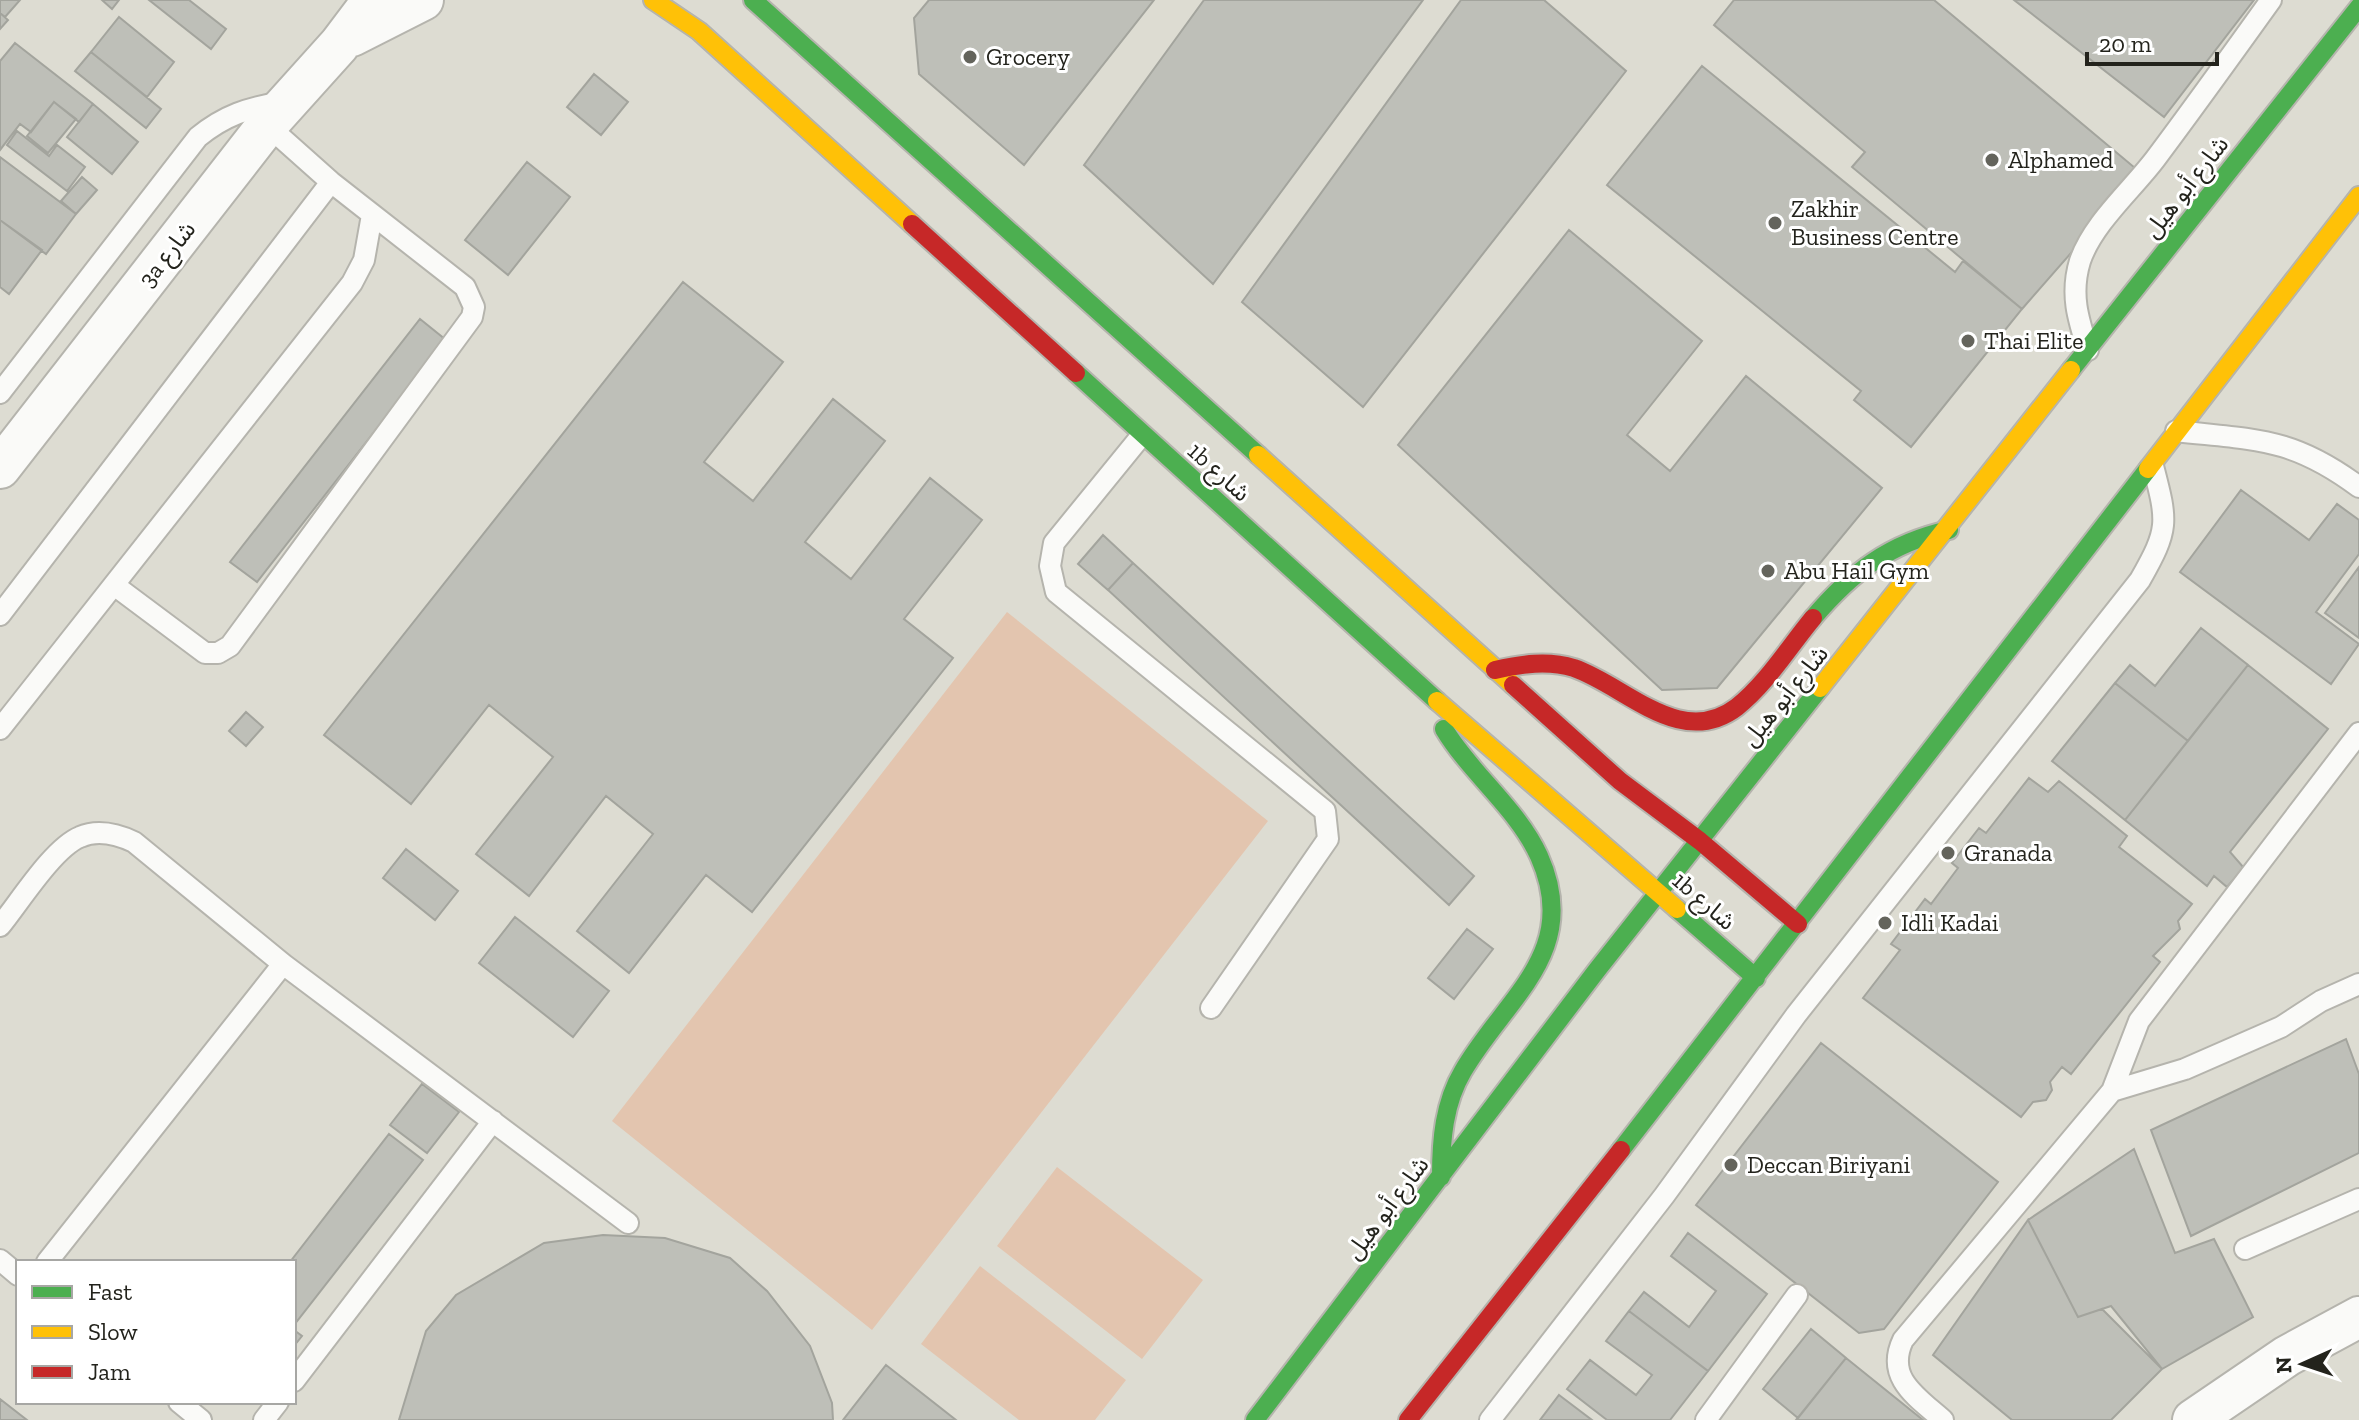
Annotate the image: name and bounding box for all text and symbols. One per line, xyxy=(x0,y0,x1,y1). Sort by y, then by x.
scale bar xyxy=(2087,16,2217,66)
text: 20 m xyxy=(2099,29,2152,58)
place label: Grocery xyxy=(986,42,1070,71)
marker: Grocery xyxy=(961,48,979,66)
street label: شارع أبو هيل xyxy=(2136,129,2237,245)
place label: Alphamed xyxy=(2008,145,2113,174)
marker: Alphamed xyxy=(1983,151,2001,169)
place label: Zakhir Business Centre xyxy=(1791,194,1959,251)
marker: Zakhir Business Centre xyxy=(1766,214,1784,232)
street label: 3a شارع xyxy=(132,215,204,294)
place label: Thai Elite xyxy=(1984,326,2083,355)
marker: Thai Elite xyxy=(1959,332,1977,350)
street label: 1b شارع xyxy=(1180,436,1257,509)
place label: Abu Hail Gym xyxy=(1784,556,1929,585)
marker: Abu Hail Gym xyxy=(1759,562,1777,580)
street label: شارع أبو هيل xyxy=(1734,639,1836,754)
place label: Granada xyxy=(1964,838,2053,867)
marker: Granada xyxy=(1939,844,1957,862)
street label: 1b شارع xyxy=(1665,865,1742,938)
place label: Idli Kadai xyxy=(1901,908,1999,937)
marker: Idli Kadai xyxy=(1876,914,1894,932)
street label: شارع أبو هيل xyxy=(1338,1150,1437,1267)
place label: Deccan Biriyani xyxy=(1747,1150,1910,1179)
marker: Deccan Biriyani xyxy=(1722,1156,1740,1174)
legend xyxy=(16,1260,296,1404)
text: Fast xyxy=(88,1277,132,1306)
text: Slow xyxy=(88,1317,138,1346)
north arrow xyxy=(2263,1324,2343,1404)
text: N xyxy=(2270,1356,2297,1374)
text: Jam xyxy=(88,1357,131,1386)

